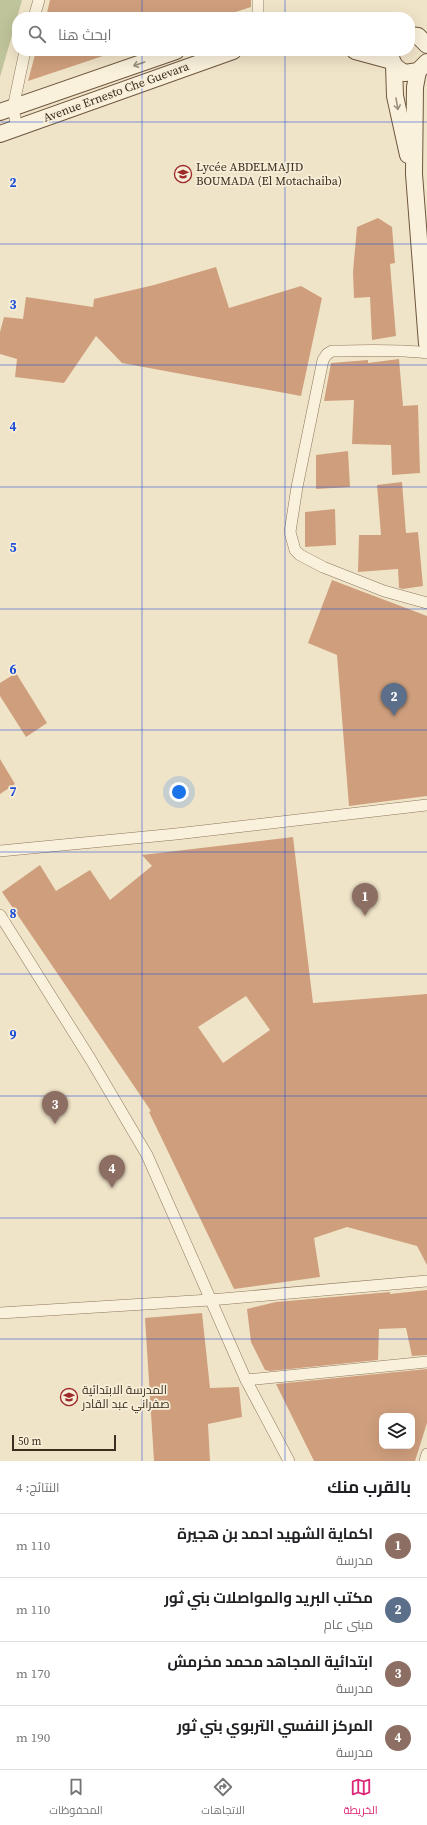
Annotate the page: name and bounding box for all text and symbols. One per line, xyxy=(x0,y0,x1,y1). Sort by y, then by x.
search box xyxy=(12,12,415,56)
icon: search xyxy=(26,23,48,45)
text: ابحث هنا xyxy=(58,24,112,45)
street label: Avenue Ernesto Che Guevara xyxy=(41,58,192,126)
one-way arrow xyxy=(133,61,146,68)
one-way arrow xyxy=(393,97,401,110)
place label: Lycée ABDELMAJID BOUMADA (El Motachaiba) xyxy=(196,159,342,189)
school or university icon: Lycée ABDELMAJID BOUMADA (El Motachaiba) xyxy=(173,164,193,184)
text: 2 xyxy=(9,174,17,191)
text: 3 xyxy=(9,296,17,313)
text: 4 xyxy=(9,418,17,435)
text: 5 xyxy=(9,539,17,556)
text: 6 xyxy=(9,661,17,678)
pin: 2 xyxy=(381,683,407,716)
your location xyxy=(169,782,189,802)
text: 7 xyxy=(9,783,17,800)
pin: 1 xyxy=(352,883,378,916)
text: 8 xyxy=(9,905,17,922)
text: 9 xyxy=(9,1026,17,1043)
pin: 3 xyxy=(42,1091,68,1124)
pin: 4 xyxy=(99,1155,125,1188)
place label: المدرسة الابتدائية صفراني عبد القادر xyxy=(81,1382,169,1414)
school or university icon: المدرسة الابتدائية صفراني عبد القادر xyxy=(59,1387,79,1407)
map controls xyxy=(379,1413,415,1449)
button: layers xyxy=(379,1413,415,1449)
scale bar xyxy=(12,1433,116,1452)
text: 50 m xyxy=(18,1434,41,1449)
text: بالقرب منك xyxy=(327,1475,411,1499)
text: النتائج: 4 xyxy=(16,1479,60,1496)
text: اكماية الشهيد احمد بن هجيرة xyxy=(177,1523,373,1544)
text: 110 m xyxy=(16,1537,50,1554)
text: 1 xyxy=(394,1537,402,1554)
text: مدرسة xyxy=(336,1552,373,1569)
text: مكتب البريد والمواصلات بني ثور xyxy=(164,1587,373,1608)
text: 110 m xyxy=(16,1601,50,1618)
text: 2 xyxy=(394,1601,402,1618)
text: مبنى عام xyxy=(324,1616,373,1633)
text: ابتدائية المجاهد محمد مخرمش xyxy=(167,1651,373,1672)
text: 170 m xyxy=(16,1665,50,1682)
text: 3 xyxy=(394,1665,402,1682)
text: مدرسة xyxy=(336,1680,373,1697)
text: المركز النفسي التربوي بني ثور xyxy=(177,1715,373,1736)
text: 190 m xyxy=(16,1729,50,1746)
text: 4 xyxy=(394,1729,402,1746)
text: مدرسة xyxy=(336,1744,373,1761)
tab: المحفوظات xyxy=(49,1776,103,1820)
tab: الاتجاهات xyxy=(201,1776,245,1820)
tab: الخريطة xyxy=(343,1776,378,1820)

